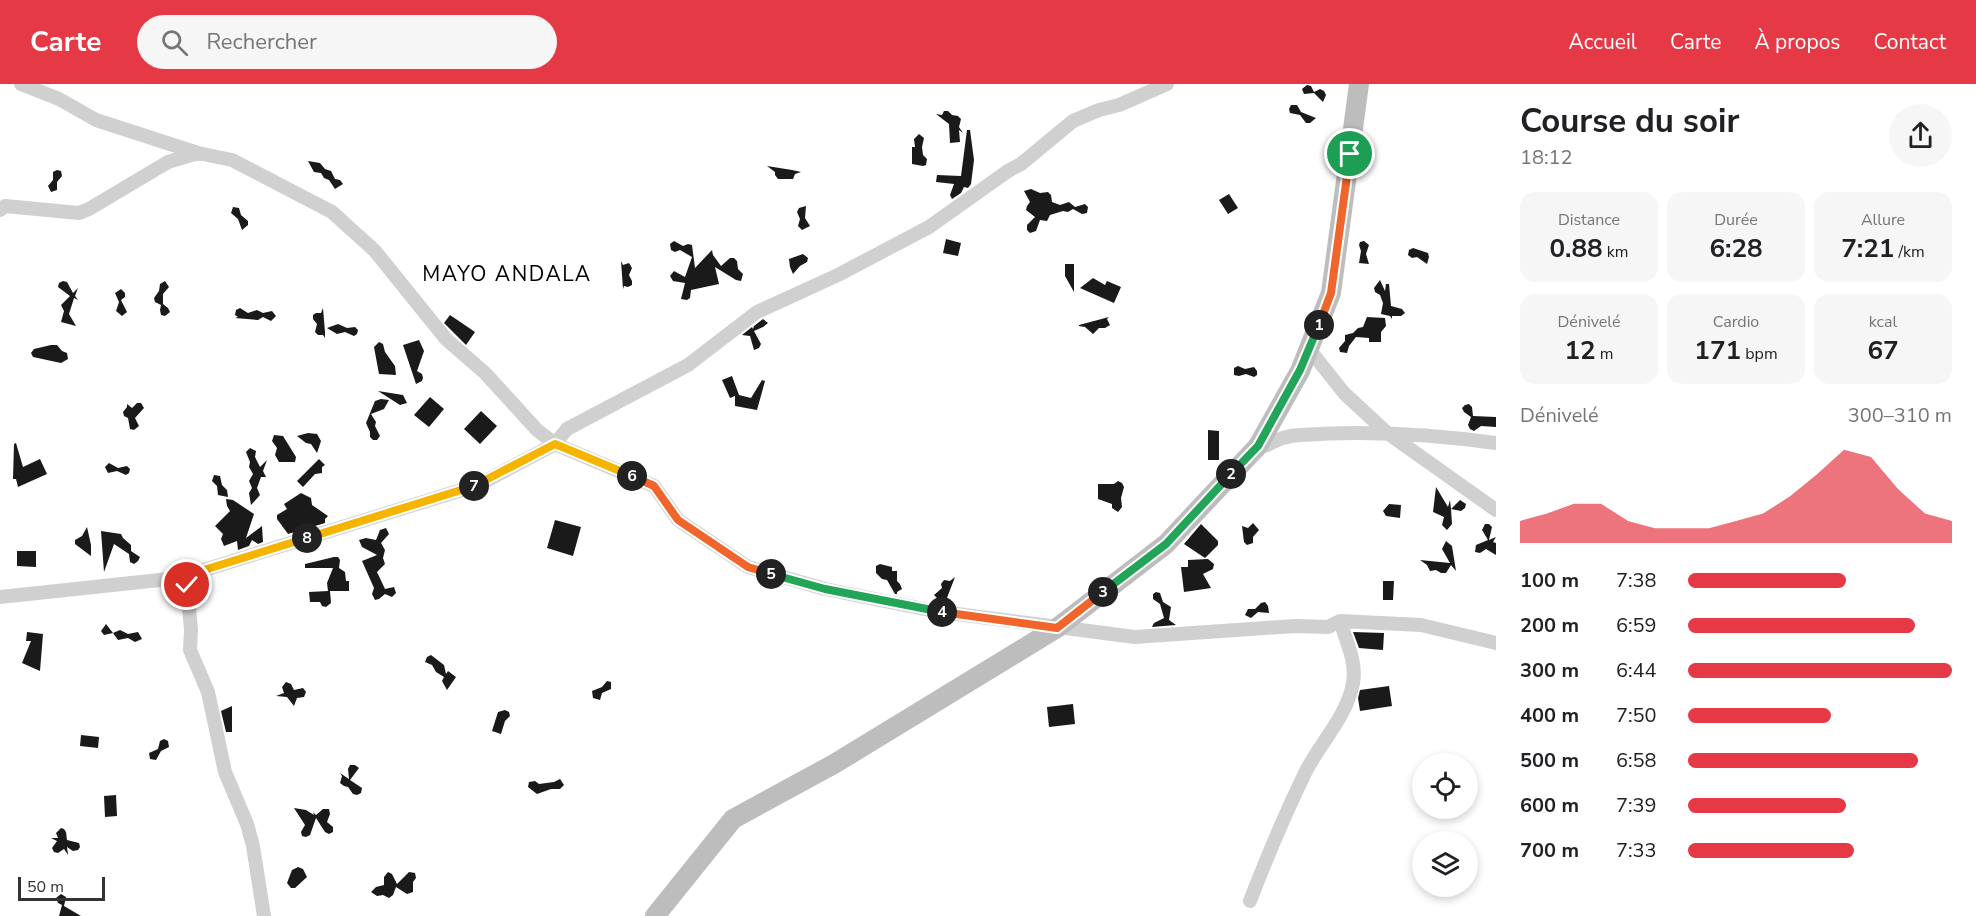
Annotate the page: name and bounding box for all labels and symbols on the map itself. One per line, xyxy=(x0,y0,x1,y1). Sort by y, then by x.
pin xyxy=(1324,128,1375,179)
district label: MAYO ANDALA xyxy=(422,260,592,288)
pin: 1 xyxy=(1304,310,1334,340)
pin: 2 xyxy=(1216,459,1246,489)
pin: 6 xyxy=(617,461,647,491)
pin: 7 xyxy=(459,471,489,501)
pin: 8 xyxy=(292,523,322,553)
pin xyxy=(161,559,212,610)
pin: 5 xyxy=(756,559,786,589)
pin: 3 xyxy=(1088,577,1118,607)
pin: 4 xyxy=(927,597,957,627)
scale bar xyxy=(18,874,105,902)

